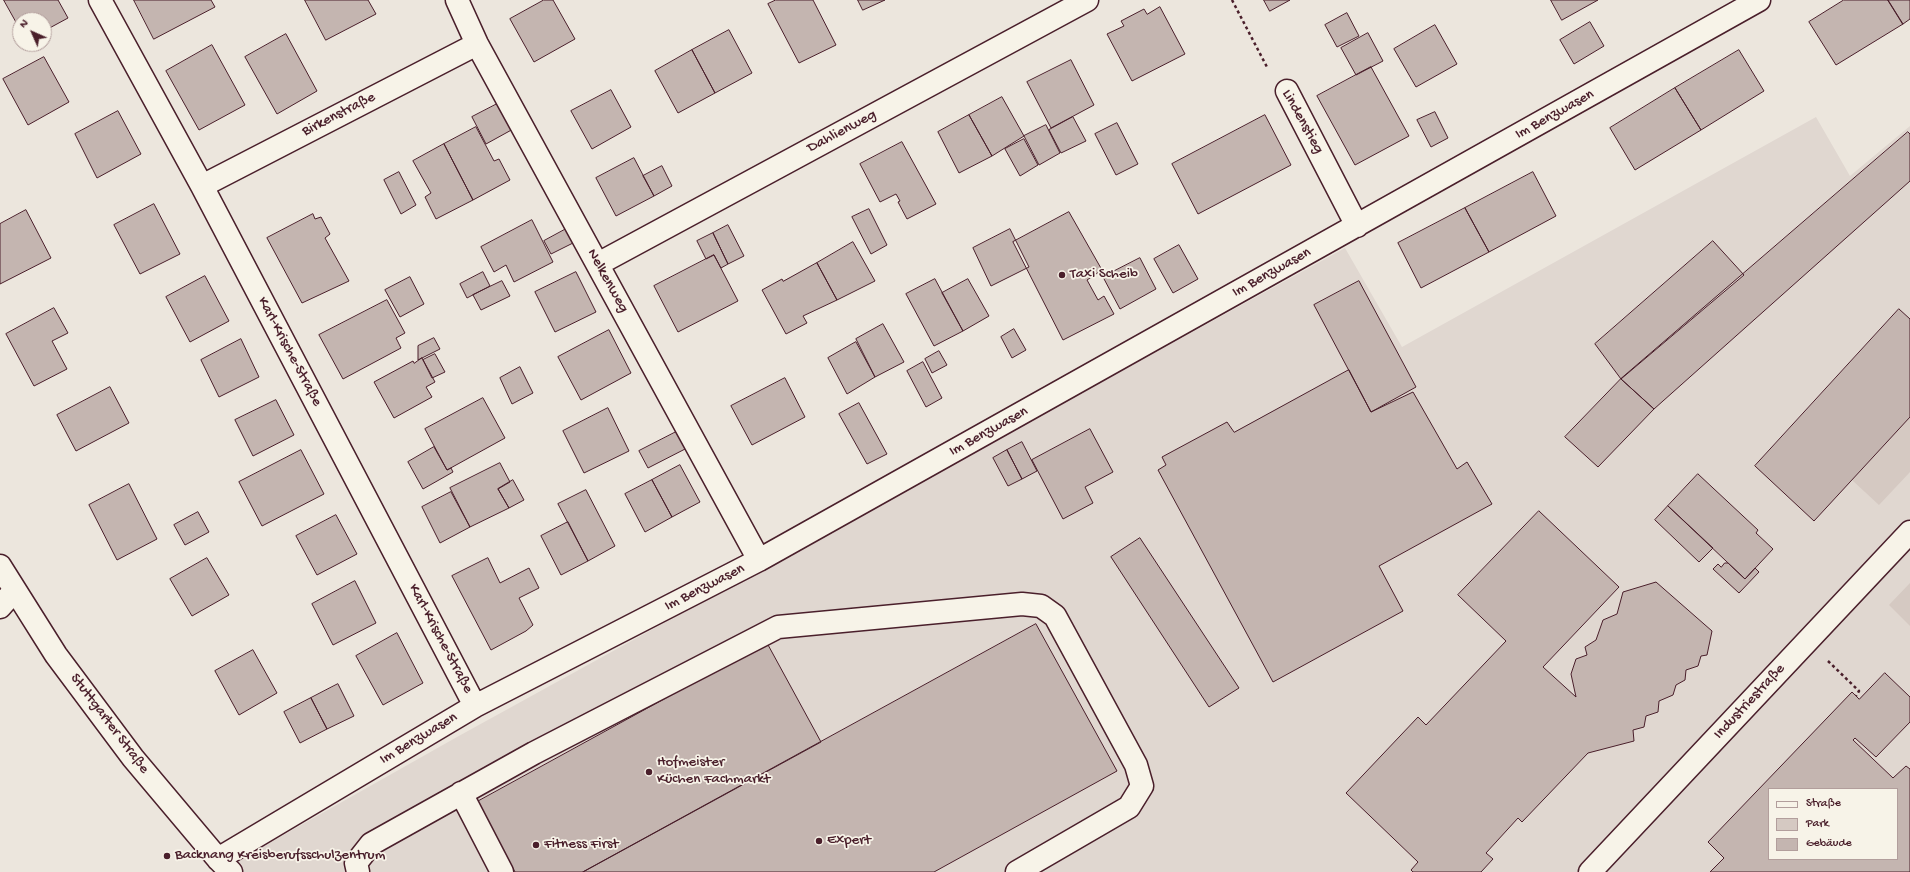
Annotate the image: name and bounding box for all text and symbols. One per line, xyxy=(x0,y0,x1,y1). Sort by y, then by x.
north arrow xyxy=(12,12,52,52)
text: N xyxy=(17,17,31,31)
street label: Im Benzwasen xyxy=(1512,86,1598,144)
street label: Lindenstieg xyxy=(1277,87,1327,157)
street label: Birkenstraße xyxy=(299,89,379,141)
street label: Dahlienweg xyxy=(804,106,880,158)
street label: Im Benzwasen xyxy=(1229,244,1315,302)
street label: Nelkenweg xyxy=(582,246,632,316)
place label: Taxi Scheib xyxy=(1070,266,1138,284)
marker: Taxi Scheib xyxy=(1057,270,1067,280)
street label: Karl-Krische-Straße xyxy=(253,294,325,410)
street label: Im Benzwasen xyxy=(946,403,1032,461)
street label: Im Benzwasen xyxy=(662,560,748,616)
street label: Karl-Krische-Straße xyxy=(404,581,476,697)
street label: Industriestraße xyxy=(1710,661,1790,743)
street label: Stuttgarter Straße xyxy=(65,670,153,778)
street label: Im Benzwasen xyxy=(377,709,461,769)
place label: Hofmeister Küchen Fachmarkt xyxy=(657,754,770,789)
marker: Hofmeister Küchen Fachmarkt xyxy=(644,767,654,777)
legend xyxy=(1768,788,1898,860)
text: Straße xyxy=(1806,797,1841,811)
text: Park xyxy=(1806,817,1829,831)
place label: Expert xyxy=(827,832,871,850)
place label: Fitness First xyxy=(544,836,618,854)
marker: Expert xyxy=(814,836,824,846)
text: Gebäude xyxy=(1806,837,1852,851)
marker: Fitness First xyxy=(531,840,541,850)
place label: Backnang Kreisberufsschulzentrum xyxy=(175,847,385,865)
marker: Backnang Kreisberufsschulzentrum xyxy=(162,851,172,861)

